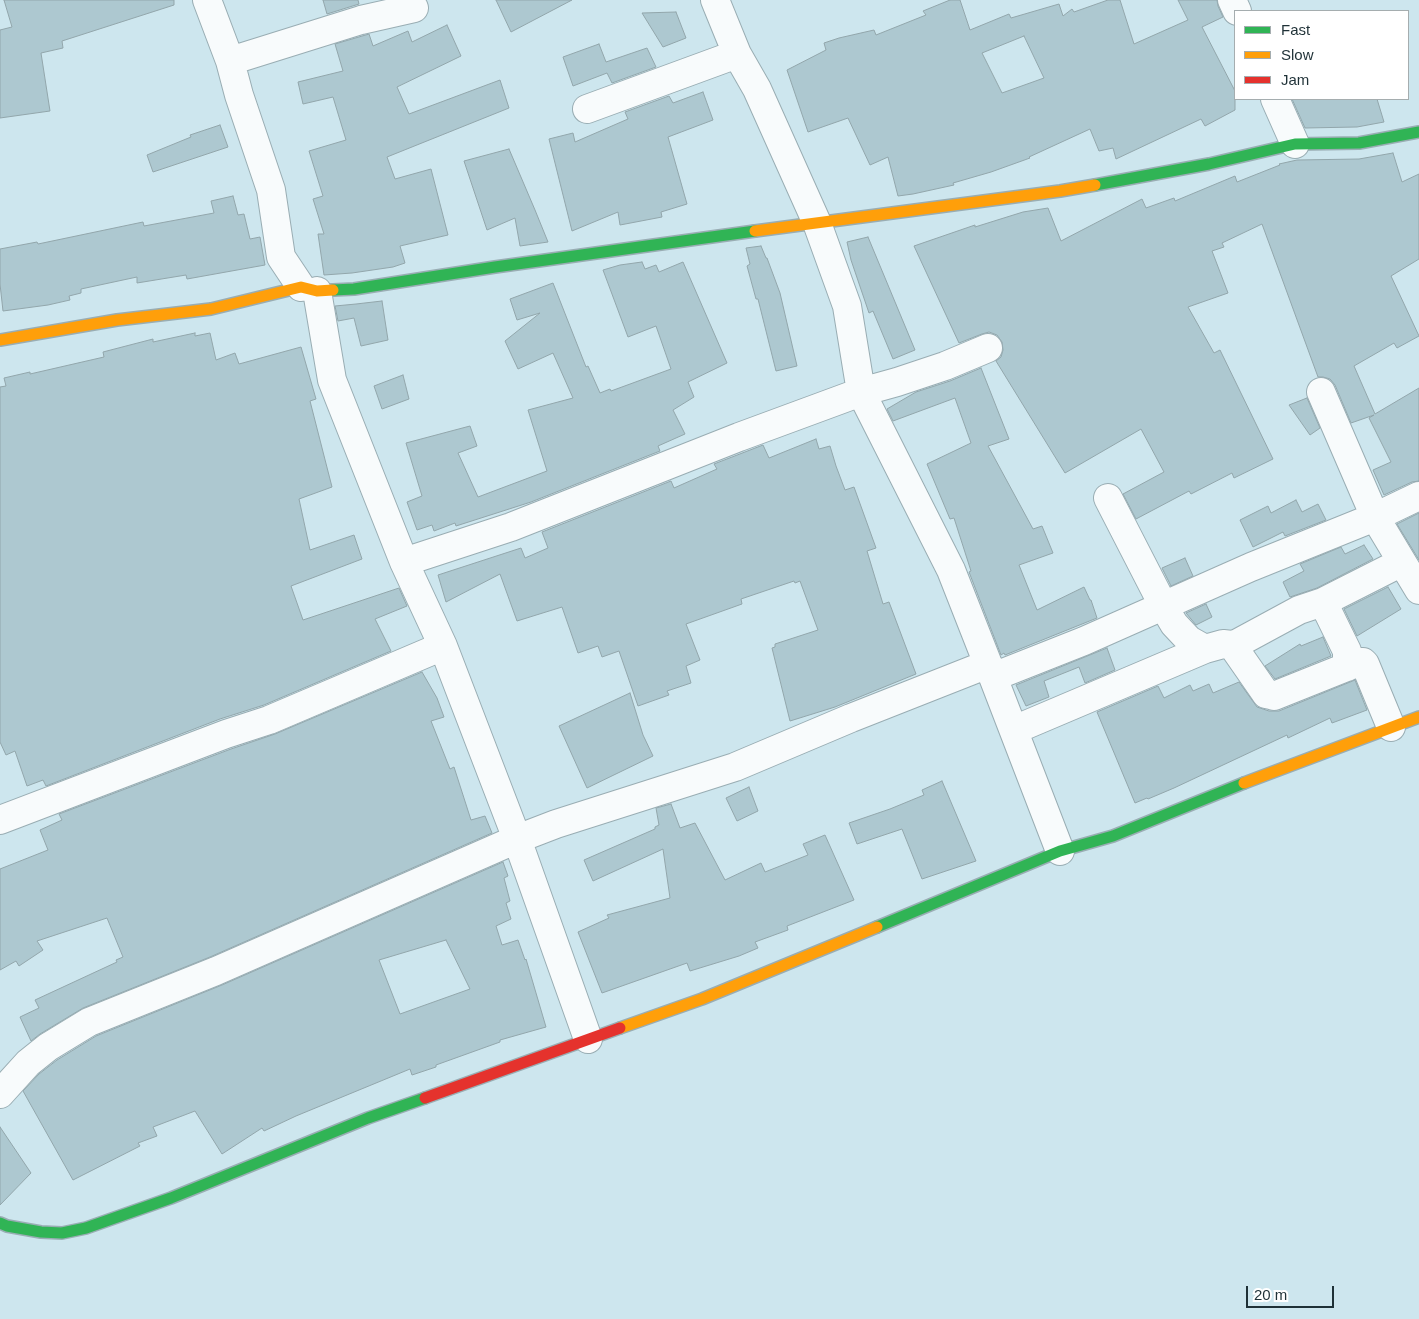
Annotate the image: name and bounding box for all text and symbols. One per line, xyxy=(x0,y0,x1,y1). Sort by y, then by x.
legend xyxy=(1234,10,1409,100)
text: Fast xyxy=(1281,21,1310,38)
text: Slow xyxy=(1281,46,1314,63)
text: Jam xyxy=(1281,71,1309,88)
scale bar xyxy=(1249,1276,1336,1308)
text: 20 m xyxy=(1254,1286,1287,1303)

